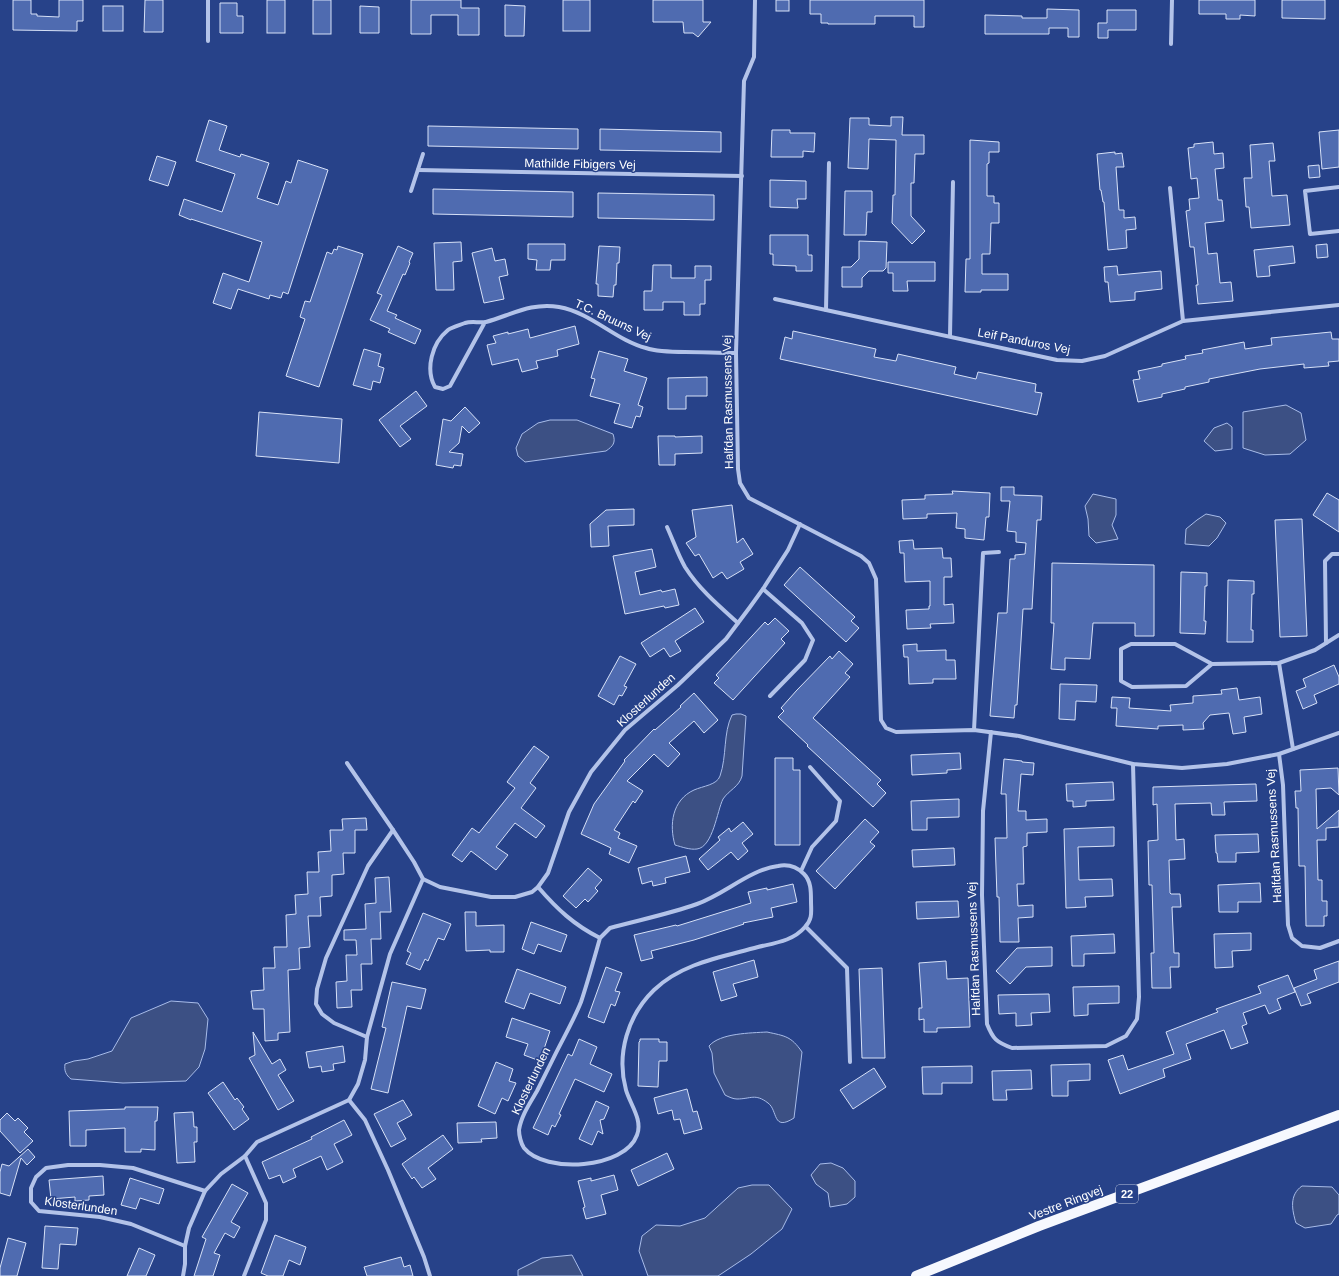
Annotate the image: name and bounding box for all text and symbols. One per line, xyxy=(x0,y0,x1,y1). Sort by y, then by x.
street label: Mathilde Fibigers Vej xyxy=(524,156,636,172)
street label: T.C. Bruuns Vej xyxy=(573,296,653,344)
street label: Leif Panduros Vej xyxy=(976,325,1072,357)
street label: Halfdan Rasmussens Vej xyxy=(720,335,736,469)
street label: Klosterlunden xyxy=(614,670,678,730)
street label: Halfdan Rasmussens Vej xyxy=(1264,769,1284,903)
street label: Halfdan Rasmussens Vej xyxy=(965,882,983,1016)
street label: Klosterlunden xyxy=(509,1045,553,1117)
street label: Vestre Ringvej xyxy=(1027,1183,1105,1223)
road number: 22 xyxy=(1116,1185,1138,1203)
street label: Klosterlunden xyxy=(44,1194,118,1218)

